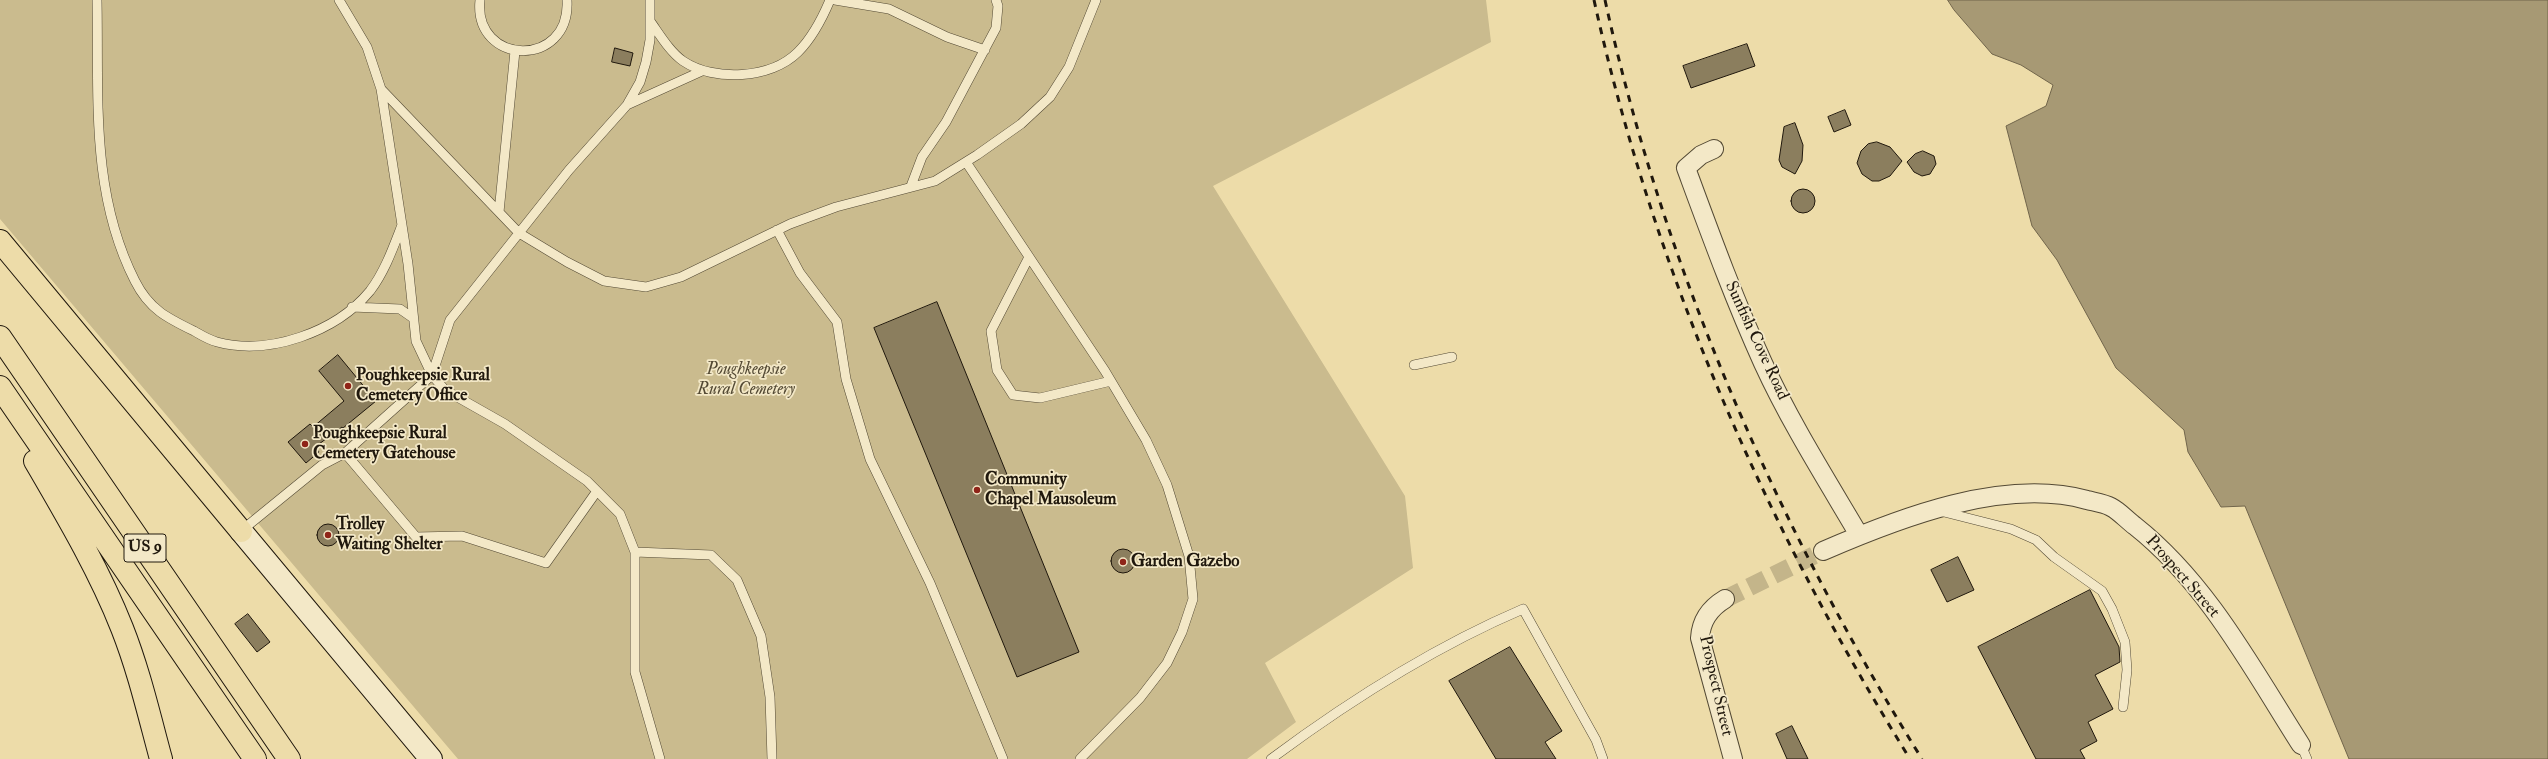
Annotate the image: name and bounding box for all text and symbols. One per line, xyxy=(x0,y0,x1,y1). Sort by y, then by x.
street label: Sunfish Cove Road xyxy=(1720,278,1792,404)
park label: Poughkeepsie Rural Cemetery xyxy=(697,360,795,400)
place label: Poughkeepsie Rural Cemetery Office xyxy=(356,366,490,406)
marker: Poughkeepsie Rural Cemetery Office xyxy=(343,381,353,391)
place label: Poughkeepsie Rural Cemetery Gatehouse xyxy=(313,424,456,464)
marker: Poughkeepsie Rural Cemetery Gatehouse xyxy=(300,439,310,449)
place label: Community Chapel Mausoleum xyxy=(985,470,1116,510)
marker: Community Chapel Mausoleum xyxy=(972,485,982,495)
place label: Trolley Waiting Shelter xyxy=(336,515,443,555)
marker: Trolley Waiting Shelter xyxy=(323,530,333,540)
street label: Prospect Street xyxy=(2141,532,2223,622)
road number: US 9 xyxy=(124,534,166,562)
place label: Garden Gazebo xyxy=(1131,552,1239,572)
marker: Garden Gazebo xyxy=(1118,557,1128,567)
street label: Prospect Street xyxy=(1694,634,1736,738)

